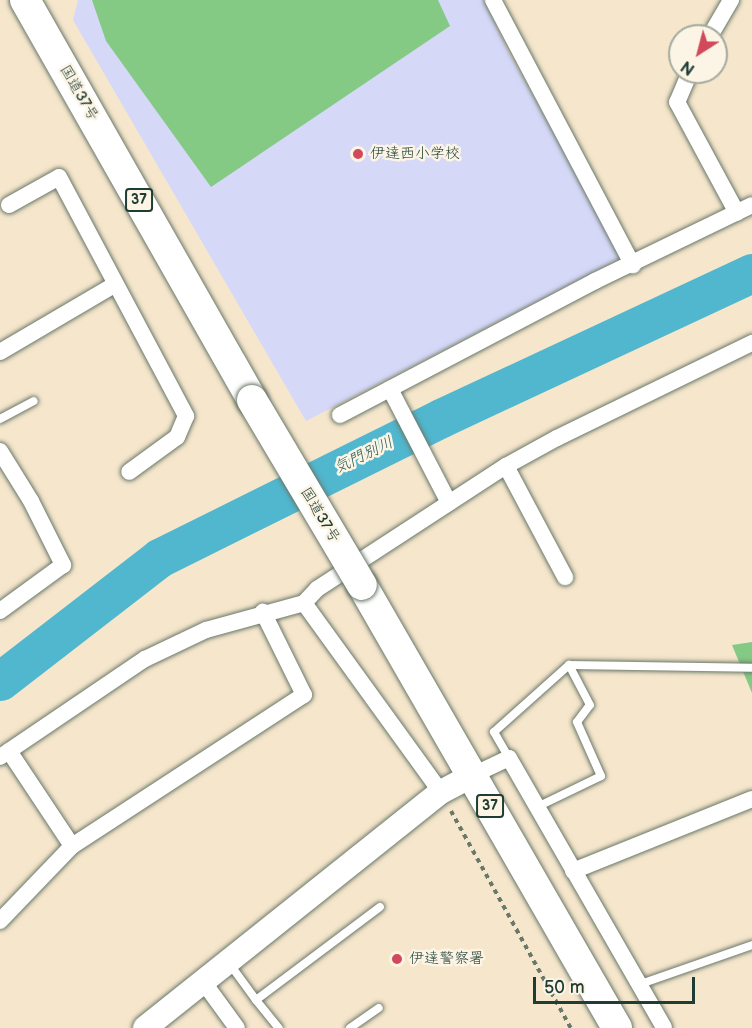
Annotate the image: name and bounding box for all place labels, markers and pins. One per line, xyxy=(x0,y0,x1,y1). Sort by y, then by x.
place label: 伊達西小学校 xyxy=(370,145,460,163)
marker: 伊達西小学校 xyxy=(351,147,365,161)
place label: 伊達警察署 xyxy=(409,950,484,968)
marker: 伊達警察署 xyxy=(390,952,404,966)

